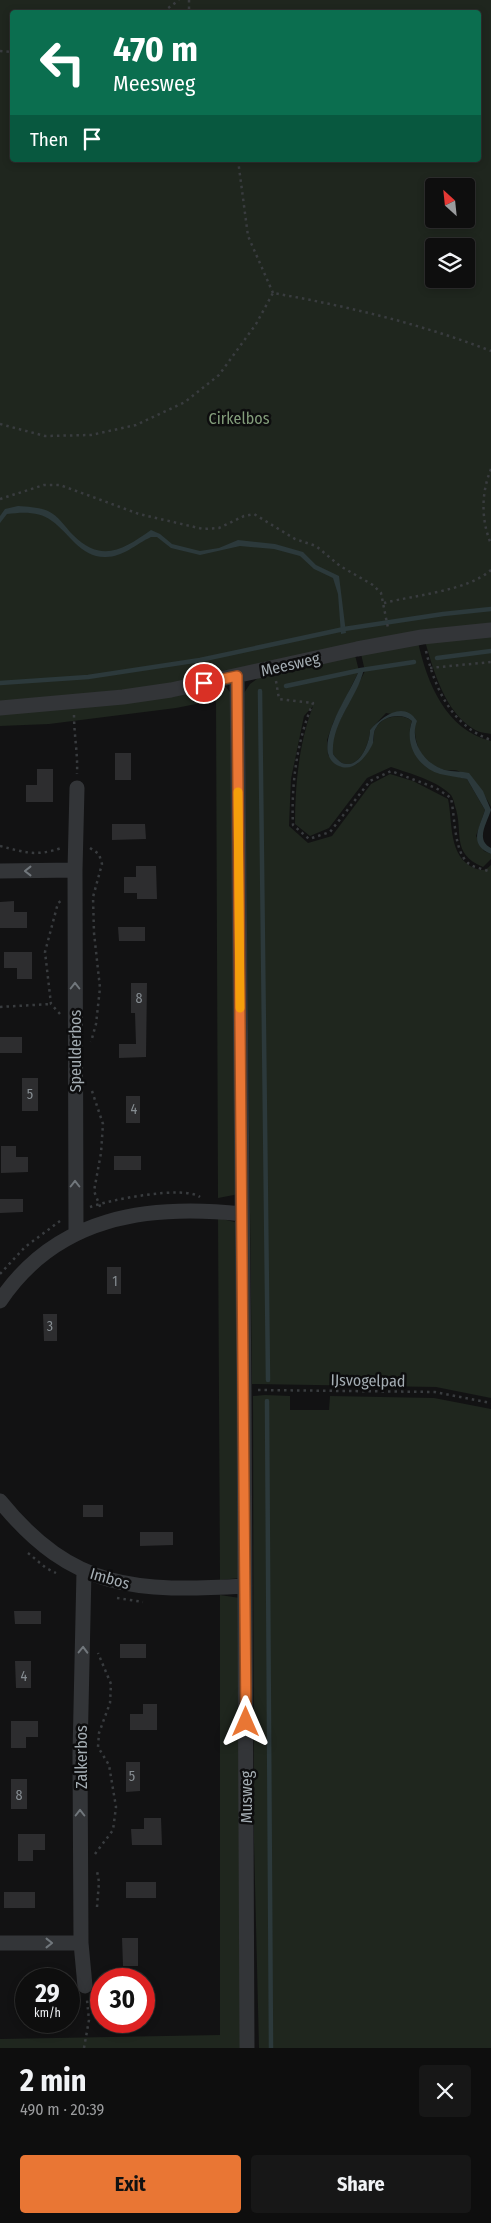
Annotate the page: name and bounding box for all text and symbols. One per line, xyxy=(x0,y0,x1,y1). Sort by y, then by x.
text: 470 m xyxy=(113,28,198,70)
icon: left xyxy=(30,30,95,95)
text: Meesweg xyxy=(113,70,195,97)
icon: arrive xyxy=(78,125,106,153)
text: Then xyxy=(30,128,68,151)
north arrow xyxy=(425,178,475,228)
map controls xyxy=(425,178,475,288)
button: layers xyxy=(425,238,475,288)
park label: Cirkelbos xyxy=(209,409,270,428)
street label: Meesweg xyxy=(259,648,322,680)
pin xyxy=(183,662,225,704)
icon: arrive xyxy=(190,669,218,697)
one-way arrow xyxy=(24,866,32,876)
one-way arrow xyxy=(70,982,80,990)
house number: 8 xyxy=(136,990,143,1007)
street label: Speulderbos xyxy=(66,1009,85,1092)
house number: 5 xyxy=(27,1086,33,1103)
house number: 4 xyxy=(131,1101,138,1118)
one-way arrow xyxy=(70,1179,80,1187)
house number: 1 xyxy=(112,1273,118,1290)
house number: 3 xyxy=(47,1318,53,1335)
street label: IJsvogelpad xyxy=(330,1370,406,1391)
street label: Imbos xyxy=(88,1564,132,1593)
one-way arrow xyxy=(77,1646,88,1654)
house number: 4 xyxy=(21,1668,28,1685)
position arrow xyxy=(219,1695,271,1747)
street label: Zalkerbos xyxy=(72,1725,91,1789)
house number: 5 xyxy=(129,1768,135,1785)
street label: Musweg xyxy=(237,1770,256,1823)
house number: 8 xyxy=(16,1787,23,1804)
one-way arrow xyxy=(75,1809,85,1816)
one-way arrow xyxy=(45,1938,53,1948)
speed limit sign: 30 xyxy=(90,1968,155,2033)
text: 29 xyxy=(35,1979,60,2009)
text: km/h xyxy=(34,2006,61,2020)
text: 2 min xyxy=(20,2063,87,2099)
button: close xyxy=(419,2065,471,2117)
text: 490 m · 20:39 xyxy=(20,2100,104,2119)
button: Exit xyxy=(20,2155,241,2213)
button: Share xyxy=(251,2155,471,2213)

